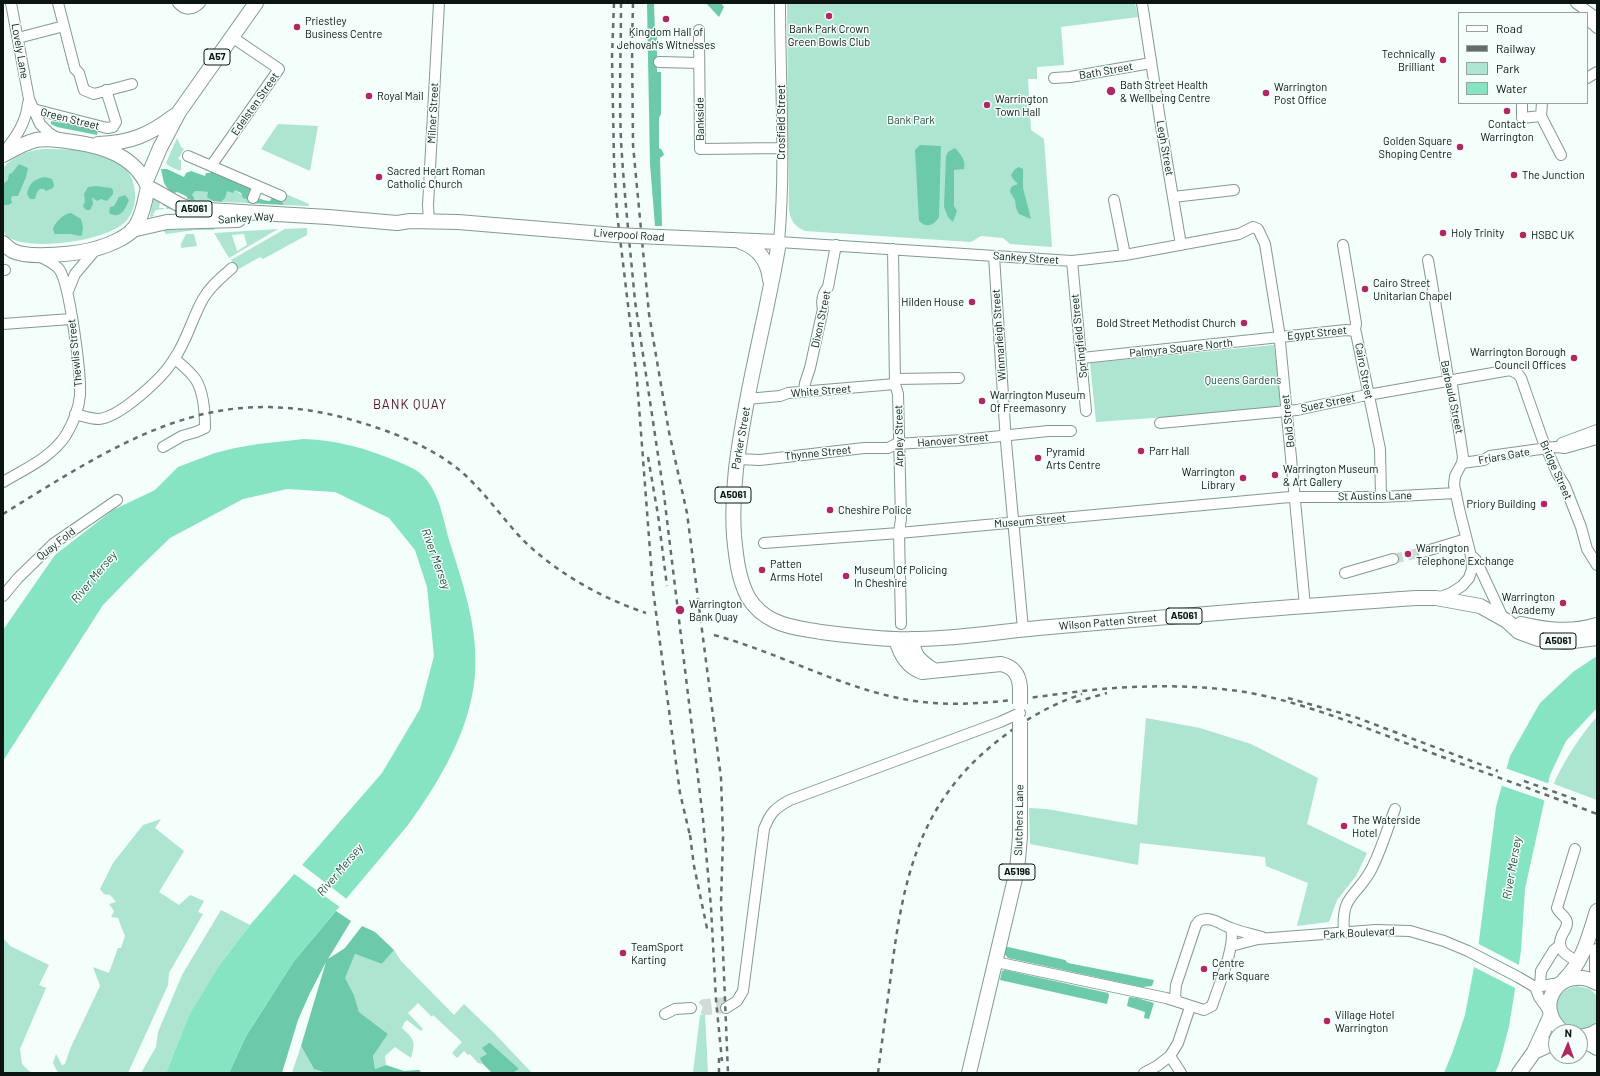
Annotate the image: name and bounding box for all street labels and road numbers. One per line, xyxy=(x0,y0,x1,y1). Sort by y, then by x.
street label: Lovely Lane xyxy=(9,22,31,80)
road number: A57 xyxy=(204,49,230,65)
street label: Bath Street xyxy=(1078,60,1134,82)
street label: Edelsten Street xyxy=(228,70,282,138)
street label: Milner Street xyxy=(425,82,441,144)
street label: Crosfield Street xyxy=(774,84,788,160)
street label: Bankside xyxy=(693,97,707,141)
street label: Green Street xyxy=(39,105,101,133)
street label: Legh Street xyxy=(1154,119,1176,177)
road number: A5061 xyxy=(176,201,212,217)
street label: Sankey Way xyxy=(218,209,274,227)
street label: Liverpool Road xyxy=(593,226,665,244)
street label: Sankey Street xyxy=(992,249,1060,267)
street label: Winmarleigh Street xyxy=(989,288,1009,382)
street label: Dixon Street xyxy=(808,289,834,349)
street label: Springfield Street xyxy=(1068,293,1090,379)
street label: Thewlis Street xyxy=(65,318,85,388)
street label: Egypt Street xyxy=(1287,323,1347,343)
street label: Palmyra Square North xyxy=(1129,336,1233,360)
street label: Cairo Street xyxy=(1352,342,1376,400)
street label: Barbauld Street xyxy=(1438,359,1466,435)
street label: White Street xyxy=(790,382,852,400)
street label: Suez Street xyxy=(1300,391,1356,415)
street label: Bold Street xyxy=(1279,394,1297,448)
street label: Arpley Street xyxy=(892,405,906,467)
street label: Parker Street xyxy=(729,406,753,470)
street label: Hanover Street xyxy=(917,430,989,450)
street label: Bridge Street xyxy=(1537,438,1575,502)
street label: Thynne Street xyxy=(784,443,852,463)
street label: Friars Gate xyxy=(1477,445,1531,467)
road number: A5061 xyxy=(715,487,751,503)
street label: St Austins Lane xyxy=(1338,489,1412,503)
street label: Museum Street xyxy=(993,511,1067,531)
street label: Quay Fold xyxy=(34,525,78,563)
road number: A5061 xyxy=(1166,608,1202,624)
street label: Wilson Patten Street xyxy=(1058,611,1158,633)
road number: A5061 xyxy=(1540,633,1576,649)
street label: Slutchers Lane xyxy=(1012,784,1026,856)
road number: A5196 xyxy=(999,864,1035,880)
street label: Park Boulevard xyxy=(1323,925,1395,941)

